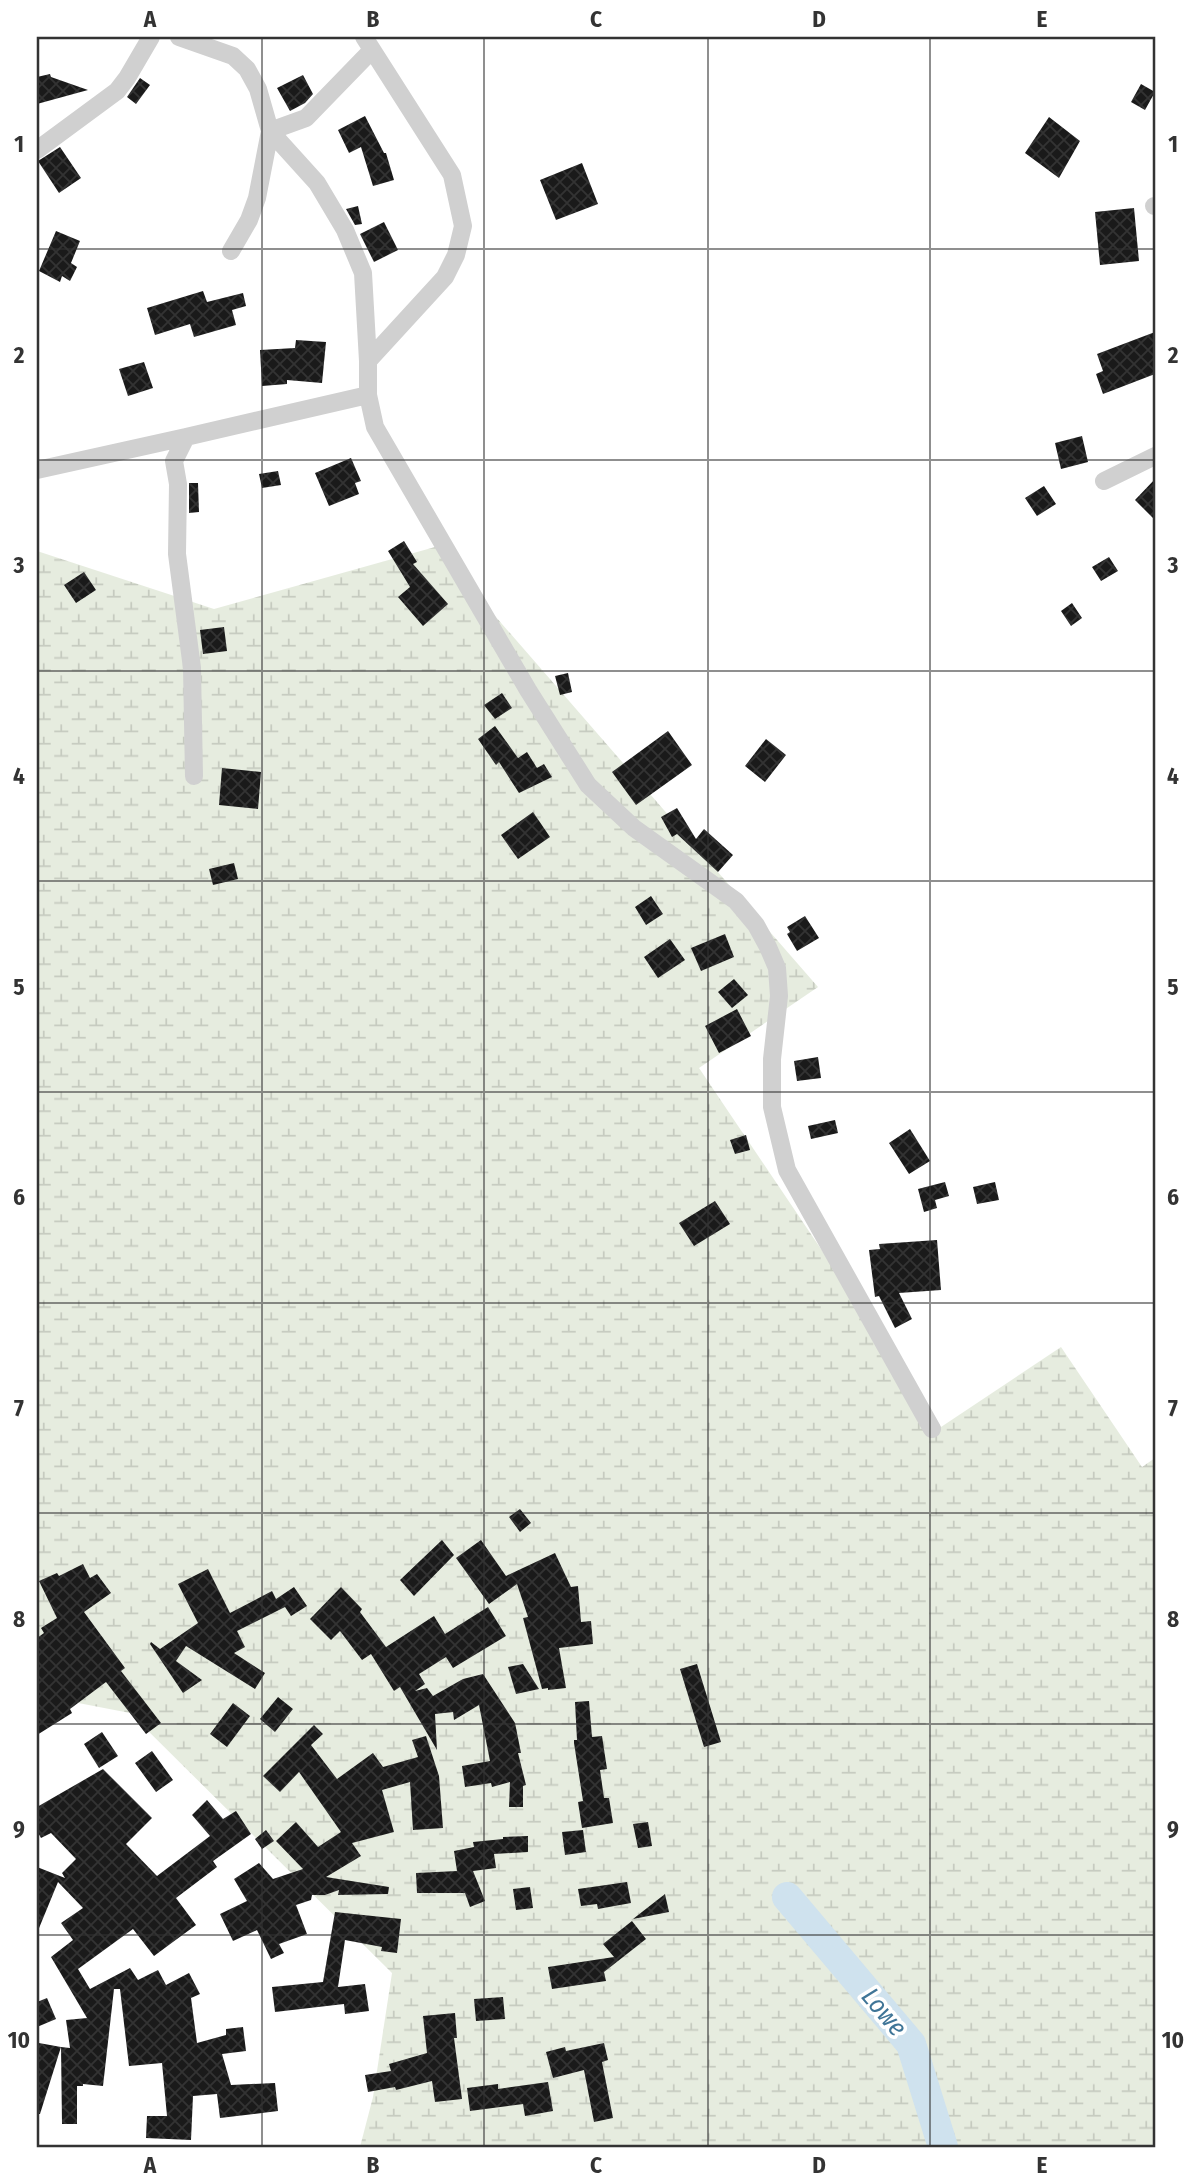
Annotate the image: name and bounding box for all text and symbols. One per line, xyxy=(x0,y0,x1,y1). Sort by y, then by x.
text: A xyxy=(143,5,157,33)
text: B xyxy=(367,5,380,33)
text: C xyxy=(590,5,602,33)
text: D xyxy=(812,5,826,33)
text: E xyxy=(1037,5,1048,33)
text: 1 xyxy=(14,130,24,158)
text: 1 xyxy=(1168,130,1178,158)
text: 2 xyxy=(13,341,25,369)
text: 2 xyxy=(1167,341,1179,369)
text: 3 xyxy=(13,551,25,579)
text: 3 xyxy=(1167,551,1179,579)
text: 4 xyxy=(13,762,25,790)
text: 4 xyxy=(1167,762,1179,790)
text: 5 xyxy=(13,973,25,1001)
text: 5 xyxy=(1167,973,1179,1001)
text: 6 xyxy=(13,1183,25,1211)
text: 6 xyxy=(1167,1183,1179,1211)
text: 7 xyxy=(14,1394,24,1422)
text: 7 xyxy=(1168,1394,1178,1422)
text: 8 xyxy=(13,1605,25,1633)
text: 8 xyxy=(1167,1605,1179,1633)
text: 9 xyxy=(13,1815,25,1843)
text: 9 xyxy=(1167,1815,1179,1843)
water label: Lowe xyxy=(855,1981,913,2043)
text: 10 xyxy=(8,2026,30,2054)
text: 10 xyxy=(1162,2026,1184,2054)
text: A xyxy=(143,2151,157,2179)
text: B xyxy=(367,2151,380,2179)
text: C xyxy=(590,2151,602,2179)
text: D xyxy=(812,2151,826,2179)
text: E xyxy=(1037,2151,1048,2179)

